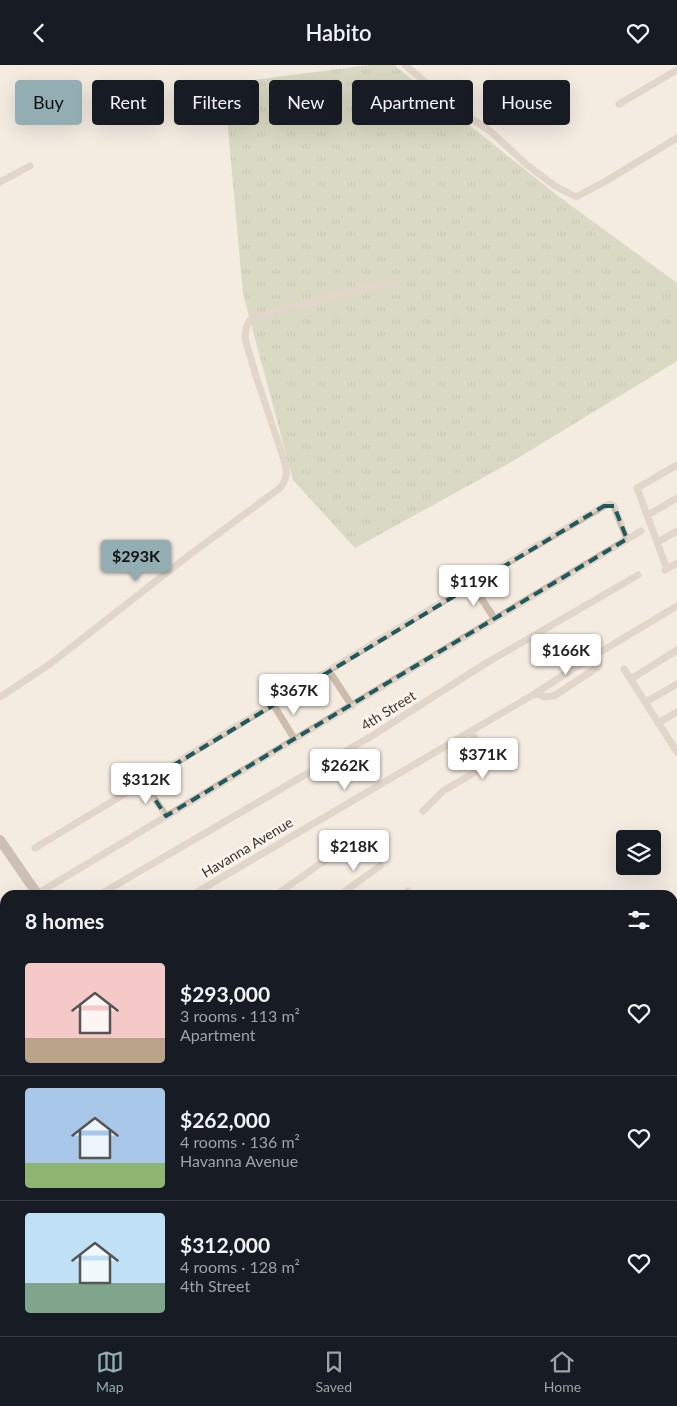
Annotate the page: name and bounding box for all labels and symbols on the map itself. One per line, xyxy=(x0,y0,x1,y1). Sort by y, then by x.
pin: $293K xyxy=(101,539,171,582)
pin: $119K xyxy=(439,565,509,607)
pin: $166K xyxy=(531,633,601,676)
pin: $367K xyxy=(259,673,329,716)
street label: 4th Street xyxy=(357,687,419,733)
pin: $371K xyxy=(448,737,518,780)
pin: $262K xyxy=(310,749,380,791)
pin: $312K xyxy=(111,763,181,805)
street label: Havanna Avenue xyxy=(198,813,296,881)
pin: $218K xyxy=(319,829,389,872)

